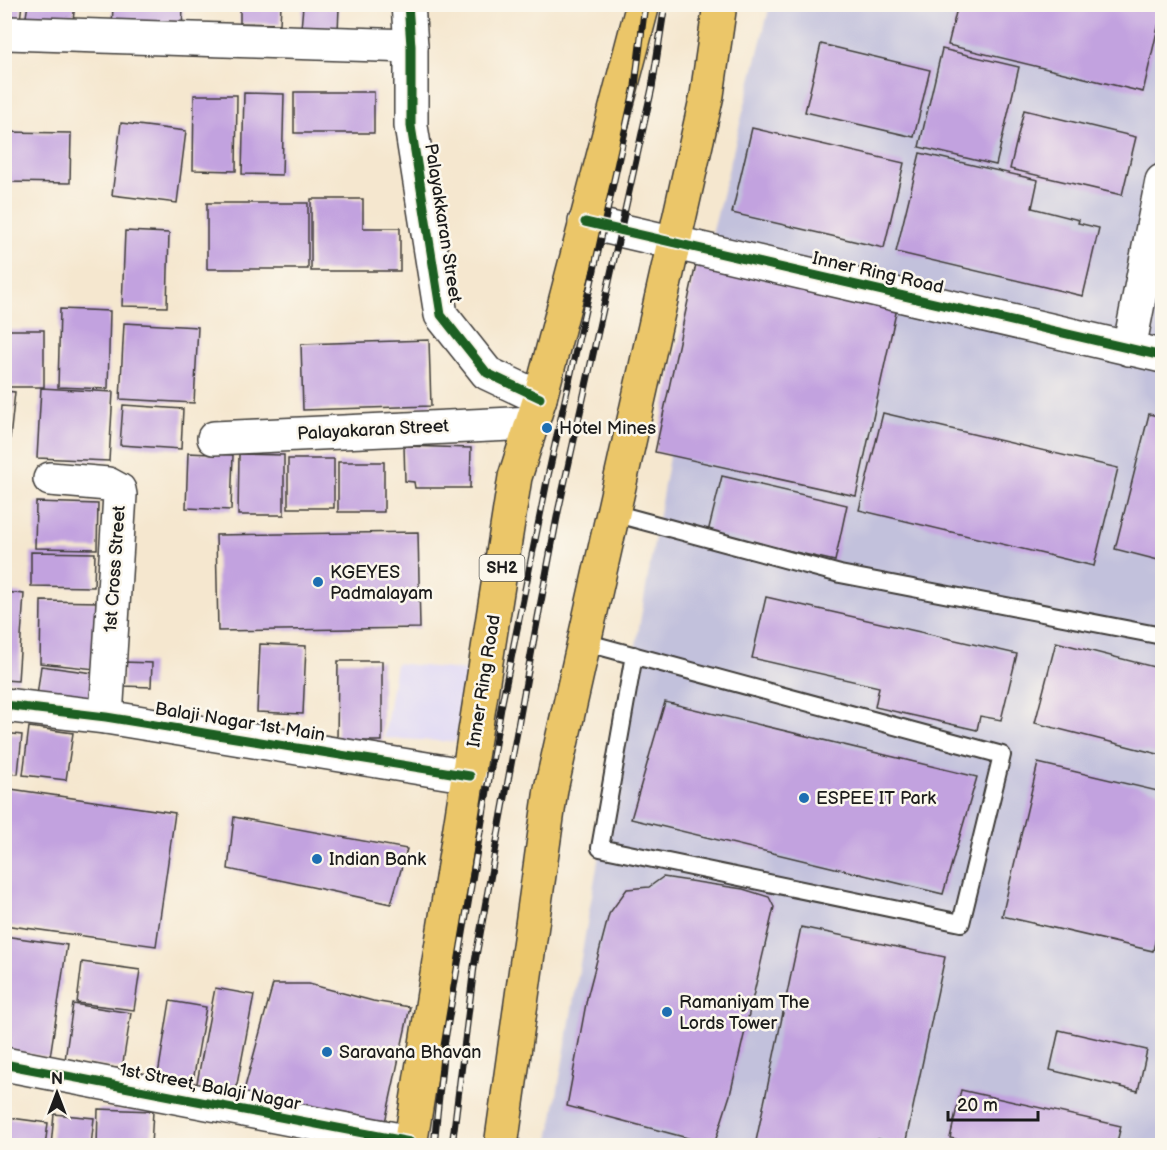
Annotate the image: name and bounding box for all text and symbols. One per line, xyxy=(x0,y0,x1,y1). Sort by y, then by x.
street label: Palayakkaran Street xyxy=(420,142,466,304)
street label: Inner Ring Road xyxy=(810,248,946,298)
street label: Palayakaran Street xyxy=(297,416,450,444)
place label: Hotel Mines xyxy=(559,418,656,439)
marker: Hotel Mines xyxy=(540,421,554,435)
street label: 1st Cross Street xyxy=(100,504,130,633)
road number: SH2 xyxy=(480,555,524,581)
place label: KGEYES Padmalayam xyxy=(330,562,433,604)
marker: KGEYES Padmalayam xyxy=(311,575,325,589)
street label: Inner Ring Road xyxy=(463,613,505,749)
street label: Balaji Nagar 1st Main xyxy=(153,698,327,746)
place label: ESPEE IT Park xyxy=(816,788,936,809)
marker: ESPEE IT Park xyxy=(797,791,811,805)
place label: Indian Bank xyxy=(329,849,426,870)
marker: Indian Bank xyxy=(310,852,324,866)
place label: Ramaniyam The Lords Tower xyxy=(679,992,810,1034)
marker: Ramaniyam The Lords Tower xyxy=(660,1005,674,1019)
place label: Saravana Bhavan xyxy=(339,1042,482,1063)
marker: Saravana Bhavan xyxy=(320,1045,334,1059)
street label: 1st Street, Balaji Nagar xyxy=(118,1059,303,1115)
north arrow xyxy=(27,1063,87,1123)
text: N xyxy=(51,1070,63,1089)
scale bar xyxy=(948,1084,1038,1122)
text: 20 m xyxy=(957,1095,998,1116)

